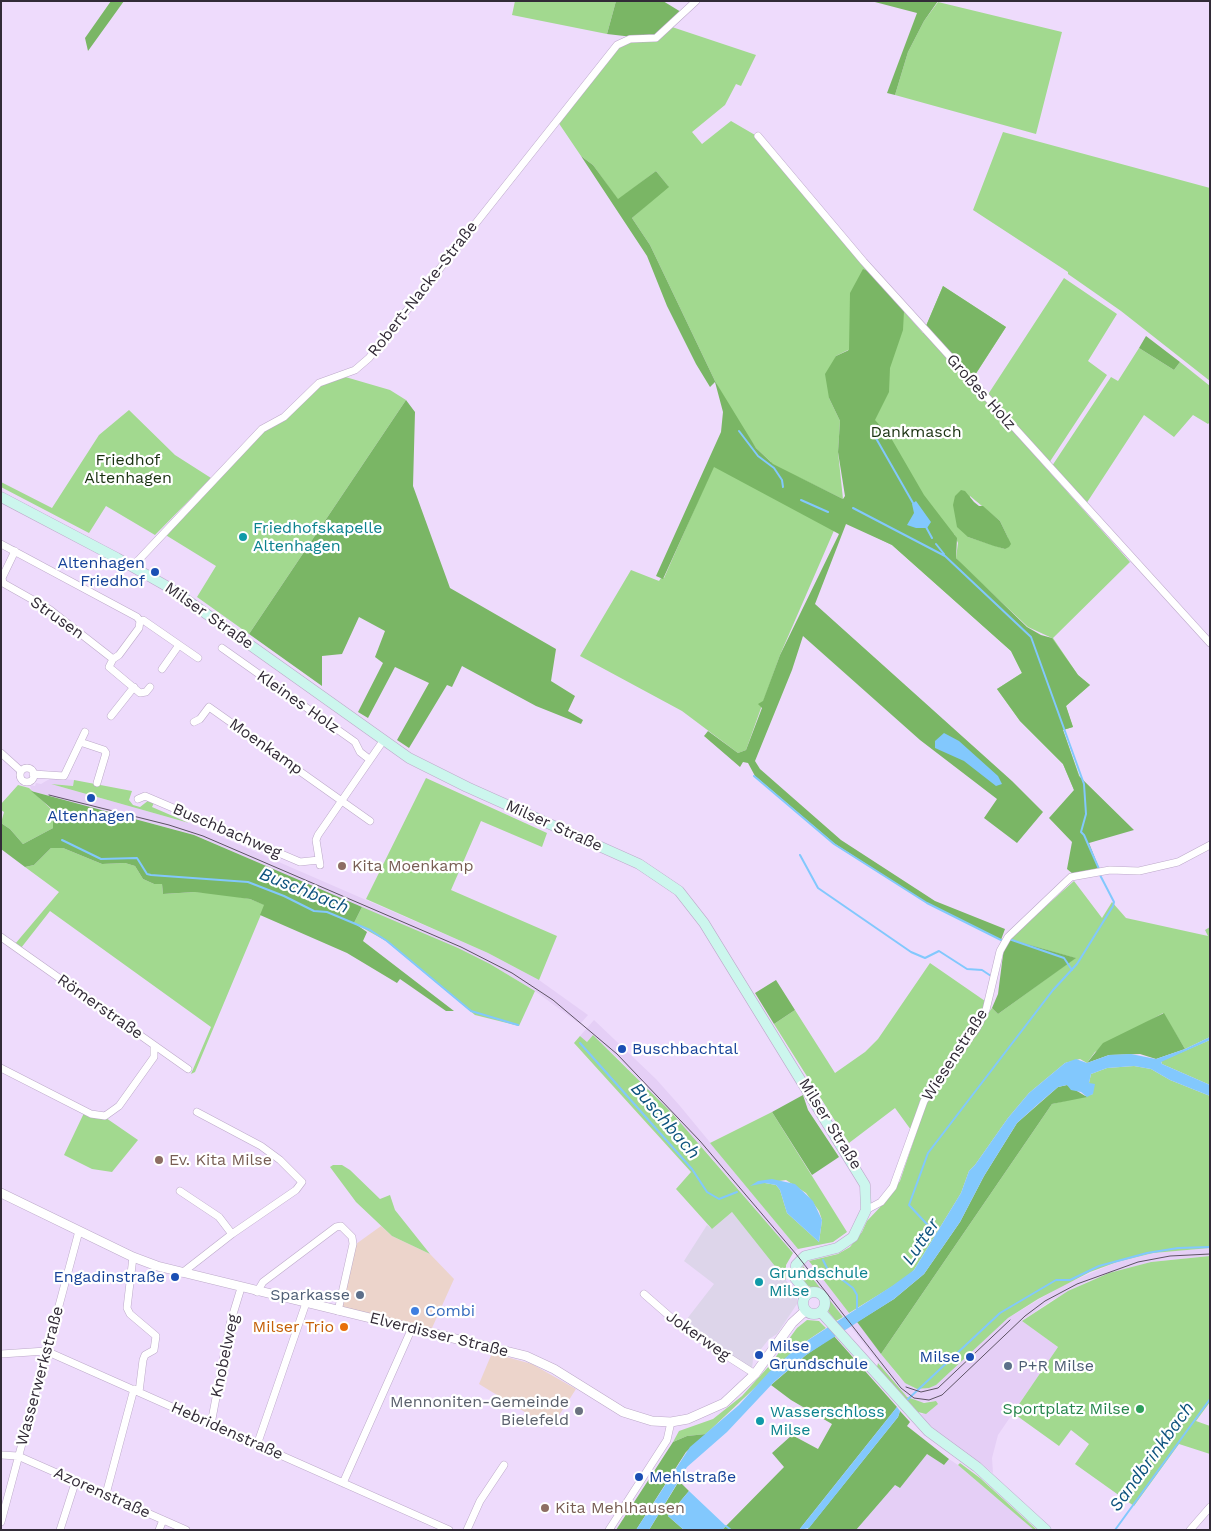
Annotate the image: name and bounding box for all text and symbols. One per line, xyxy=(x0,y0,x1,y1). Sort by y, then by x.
street label: Robert-Nacke-Straße xyxy=(364,217,482,361)
street label: Großes Holz xyxy=(942,350,1020,434)
park label: Dankmasch xyxy=(870,422,962,442)
park label: Friedhof Altenhagen xyxy=(84,450,172,488)
place label: Friedhofskapelle Altenhagen xyxy=(253,518,382,556)
marker: Friedhofskapelle Altenhagen xyxy=(237,531,249,543)
place label: Altenhagen Friedhof xyxy=(57,553,145,591)
marker: Altenhagen Friedhof xyxy=(149,566,161,578)
street label: Milser Straße xyxy=(161,578,257,654)
street label: Strusen xyxy=(27,593,87,643)
street label: Kleines Holz xyxy=(253,666,343,738)
street label: Moenkamp xyxy=(225,715,307,779)
marker: Altenhagen xyxy=(85,792,97,804)
street label: Milser Straße xyxy=(503,796,605,856)
street label: Buschbachweg xyxy=(170,799,284,863)
place label: Altenhagen xyxy=(47,806,135,826)
place label: Kita Moenkamp xyxy=(352,856,473,876)
marker: Kita Moenkamp xyxy=(336,860,348,872)
water label: Buschbach xyxy=(256,863,352,919)
street label: Römerstraße xyxy=(53,970,147,1044)
street label: Wiesenstraße xyxy=(918,1005,992,1105)
place label: Buschbachtal xyxy=(632,1039,738,1059)
marker: Buschbachtal xyxy=(616,1043,628,1055)
street label: Milser Straße xyxy=(794,1075,866,1173)
water label: Buschbach xyxy=(626,1078,704,1164)
place label: Ev. Kita Milse xyxy=(169,1150,272,1170)
marker: Ev. Kita Milse xyxy=(153,1154,165,1166)
water label: Lutter xyxy=(898,1215,944,1269)
place label: Grundschule Milse xyxy=(769,1263,868,1301)
place label: Engadinstraße xyxy=(54,1267,165,1287)
marker: Engadinstraße xyxy=(169,1271,181,1283)
marker: Grundschule Milse xyxy=(753,1276,765,1288)
place label: Sparkasse xyxy=(270,1285,350,1305)
marker: Sparkasse xyxy=(354,1289,366,1301)
place label: Combi xyxy=(425,1301,475,1321)
street label: Wasserwerkstraße xyxy=(12,1304,68,1448)
marker: Combi xyxy=(409,1305,421,1317)
street label: Jokerweg xyxy=(662,1307,734,1365)
street label: Elverdisser Straße xyxy=(368,1308,510,1362)
street label: Knobelweg xyxy=(207,1313,243,1399)
place label: Milser Trio xyxy=(253,1317,334,1337)
marker: Milser Trio xyxy=(338,1321,350,1333)
place label: Milse Grundschule xyxy=(769,1336,868,1374)
place label: Milse xyxy=(920,1347,960,1367)
marker: Milse Grundschule xyxy=(753,1349,765,1361)
marker: Milse xyxy=(964,1351,976,1363)
place label: P+R Milse xyxy=(1018,1356,1094,1376)
marker: P+R Milse xyxy=(1002,1360,1014,1372)
place label: Mennoniten-Gemeinde Bielefeld xyxy=(390,1392,569,1430)
street label: Hebridenstraße xyxy=(168,1398,286,1464)
water label: Sandbrinkbach xyxy=(1105,1398,1199,1516)
place label: Sportplatz Milse xyxy=(1003,1399,1130,1419)
place label: Wasserschloss Milse xyxy=(770,1402,885,1440)
marker: Sportplatz Milse xyxy=(1134,1403,1146,1415)
marker: Mennoniten-Gemeinde Bielefeld xyxy=(573,1405,585,1417)
marker: Wasserschloss Milse xyxy=(754,1415,766,1427)
street label: Azorenstraße xyxy=(51,1463,153,1523)
place label: Mehlstraße xyxy=(649,1467,736,1487)
marker: Mehlstraße xyxy=(633,1471,645,1483)
place label: Kita Mehlhausen xyxy=(555,1498,685,1518)
marker: Kita Mehlhausen xyxy=(539,1502,551,1514)

